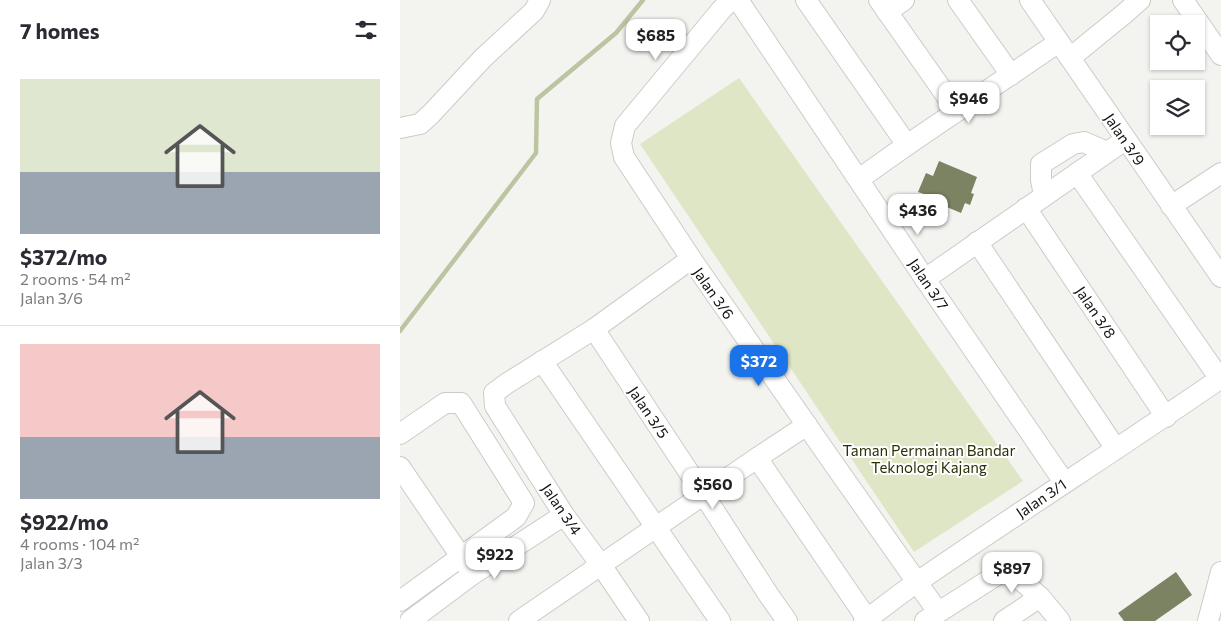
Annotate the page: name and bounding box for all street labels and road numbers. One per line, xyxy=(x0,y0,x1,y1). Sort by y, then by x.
street label: Jalan 3/9 xyxy=(1101,110,1149,168)
street label: Jalan 3/7 xyxy=(905,255,953,313)
street label: Jalan 3/6 xyxy=(690,264,738,322)
street label: Jalan 3/8 xyxy=(1072,283,1120,341)
street label: Jalan 3/5 xyxy=(625,383,673,441)
street label: Jalan 3/1 xyxy=(1012,475,1070,521)
street label: Jalan 3/4 xyxy=(538,480,586,538)

